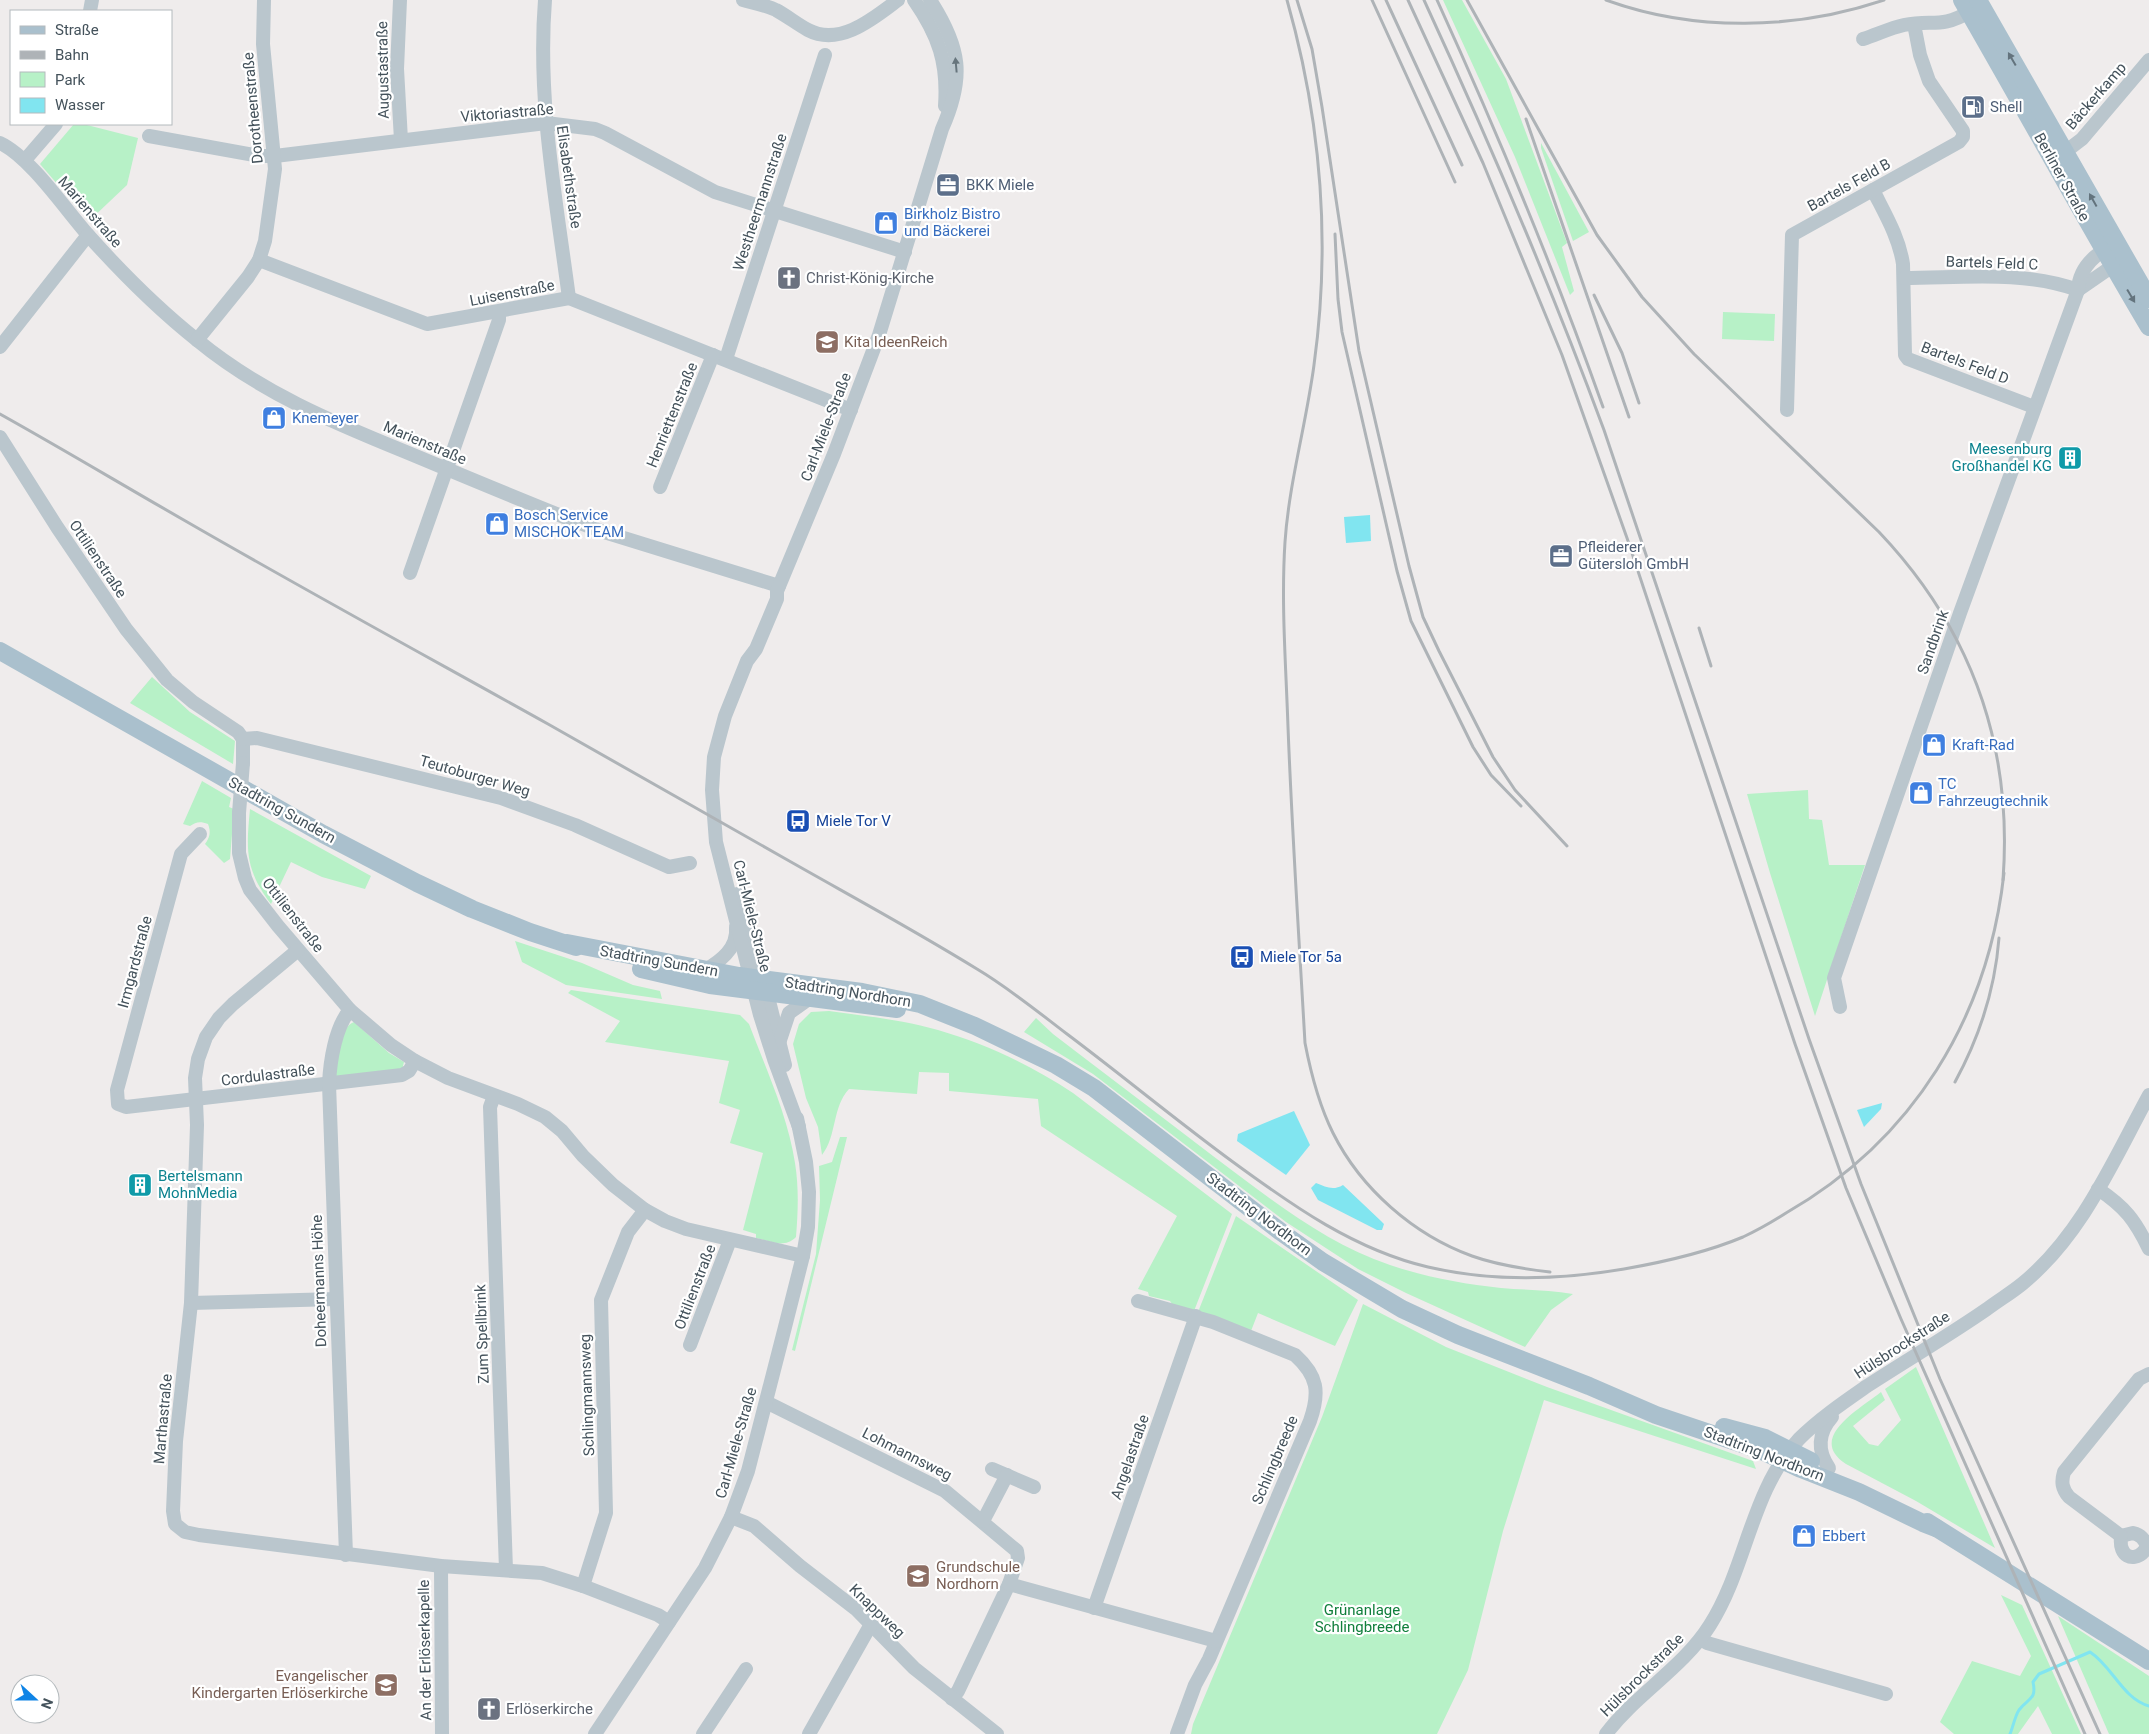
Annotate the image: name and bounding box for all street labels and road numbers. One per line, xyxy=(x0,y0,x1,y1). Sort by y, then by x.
street label: Augustastraße xyxy=(373,21,393,119)
street label: Dorotheenstraße xyxy=(239,52,267,164)
street label: Bäckerkamp xyxy=(2062,59,2130,133)
street label: Viktoriastraße xyxy=(460,100,554,126)
street label: Elisabethstraße xyxy=(553,124,585,230)
street label: Berliner Straße xyxy=(2030,130,2094,224)
street label: Westheermannstraße xyxy=(729,131,791,273)
street label: Bartels Feld B xyxy=(1804,155,1894,215)
street label: Marienstraße xyxy=(54,173,126,251)
street label: Bartels Feld C xyxy=(1945,252,2039,274)
street label: Luisenstraße xyxy=(468,276,556,310)
street label: Bartels Feld D xyxy=(1919,338,2011,388)
street label: Henriettenstraße xyxy=(643,360,701,470)
street label: Carl-Miele-Straße xyxy=(797,370,855,484)
street label: Marienstraße xyxy=(381,417,469,469)
street label: Ottilienstraße xyxy=(65,517,131,601)
street label: Sandbrink xyxy=(1914,607,1953,677)
street label: Teutoburger Weg xyxy=(418,752,532,800)
street label: Stadtring Sundern xyxy=(225,773,339,847)
street label: Carl-Miele-Straße xyxy=(729,858,775,974)
street label: Ottilienstraße xyxy=(258,874,328,956)
street label: Irmgardstraße xyxy=(114,914,156,1010)
street label: Stadtring Sundern xyxy=(598,942,720,980)
street label: Stadtring Nordhorn xyxy=(784,973,912,1011)
street label: Cordulastraße xyxy=(220,1060,316,1090)
street label: Stadtring Nordhorn xyxy=(1203,1168,1315,1260)
street label: Doheermanns Höhe xyxy=(308,1214,330,1348)
street label: Ottilienstraße xyxy=(671,1242,720,1332)
street label: Zum Spellbrink xyxy=(471,1284,493,1384)
street label: Hülsbrockstraße xyxy=(1851,1307,1953,1383)
street label: Schlingmannsweg xyxy=(576,1334,598,1456)
street label: Marthastraße xyxy=(150,1373,176,1465)
street label: Carl-Miele-Straße xyxy=(712,1385,760,1501)
street label: Angelastraße xyxy=(1107,1412,1153,1502)
street label: Schlingbreede xyxy=(1248,1413,1302,1507)
street label: Stadtring Nordhorn xyxy=(1701,1423,1827,1485)
street label: Lohmannsweg xyxy=(859,1424,955,1484)
street label: An der Erlöserkapelle xyxy=(415,1579,435,1721)
street label: Knappweg xyxy=(846,1580,908,1642)
street label: Hülsbrockstraße xyxy=(1597,1630,1687,1720)

